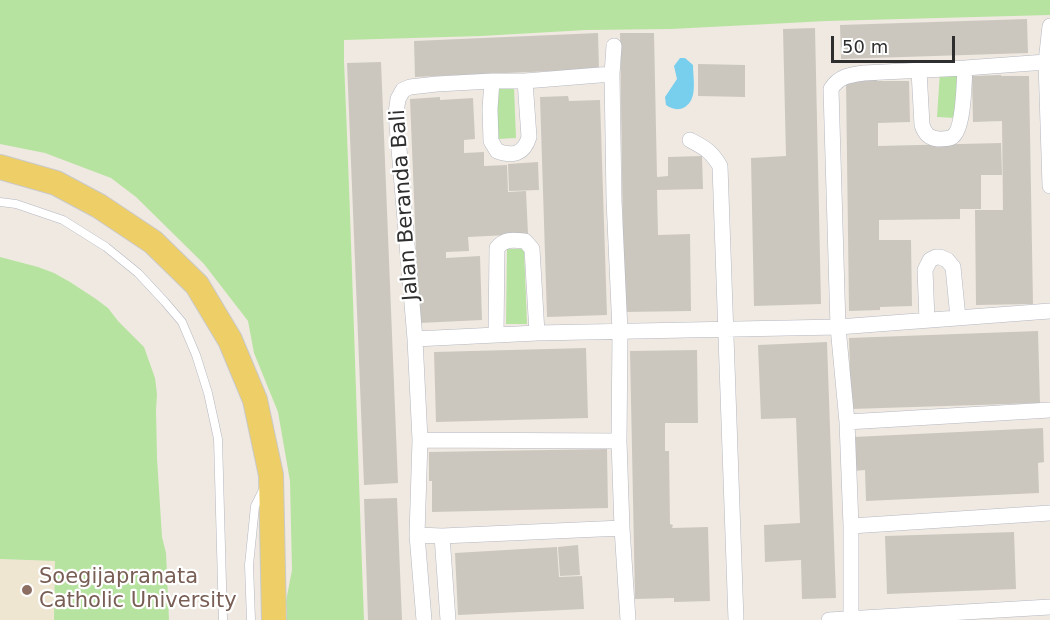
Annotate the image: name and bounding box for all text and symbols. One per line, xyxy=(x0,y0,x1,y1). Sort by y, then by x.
scale bar xyxy=(834,24,958,62)
text: 50 m xyxy=(842,36,888,57)
street label: Jalan Beranda Bali xyxy=(386,109,424,301)
place label: Soegijapranata Catholic University xyxy=(39,565,237,615)
marker: Soegijapranata Catholic University xyxy=(20,583,34,597)

